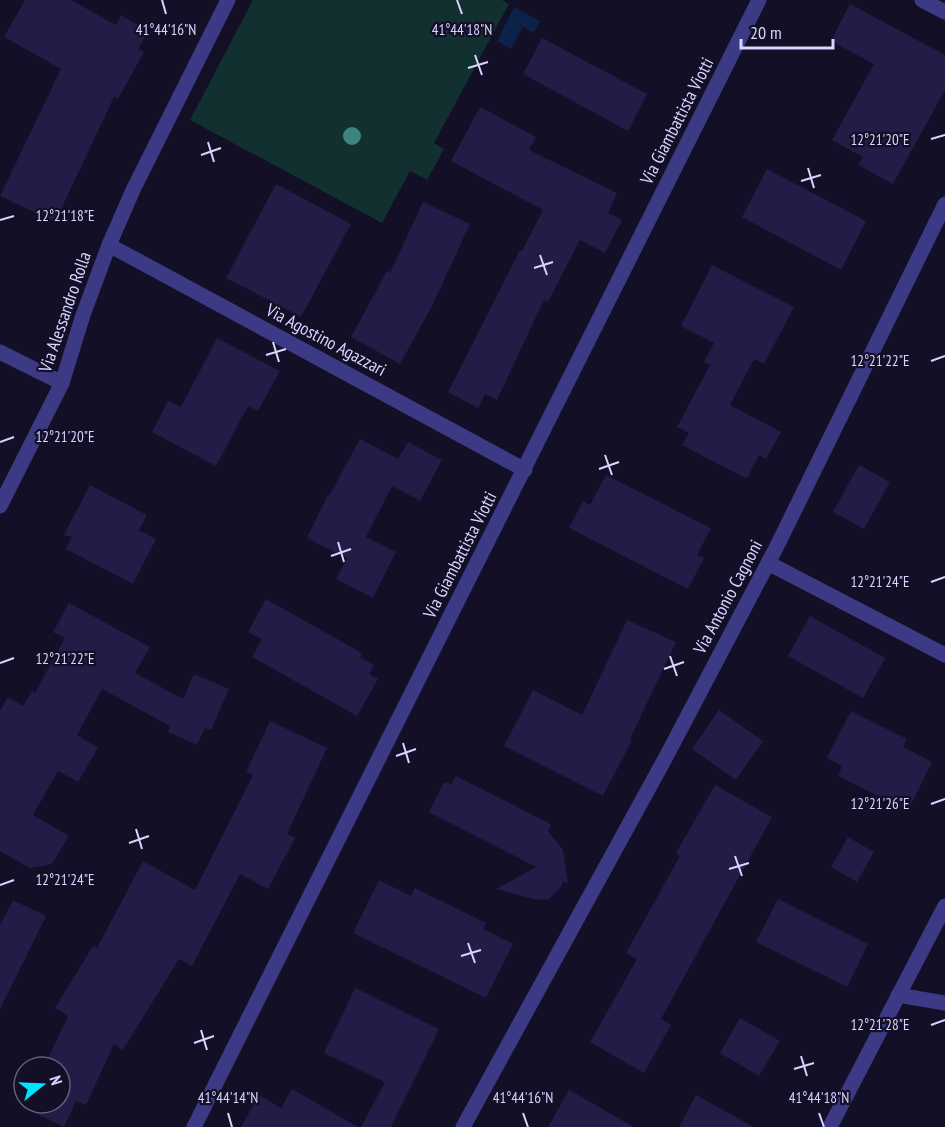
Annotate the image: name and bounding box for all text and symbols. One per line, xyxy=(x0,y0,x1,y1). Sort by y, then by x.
scale bar xyxy=(741,12,832,50)
text: 41°44'16"N xyxy=(136,20,196,39)
text: 41°44'18"N xyxy=(432,20,492,39)
text: 20 m xyxy=(750,21,782,44)
street label: Via Giambattista Viotti xyxy=(634,54,718,189)
text: 12°21'20"E xyxy=(850,130,910,149)
text: 12°21'18"E xyxy=(35,206,95,225)
street label: Via Alessandro Rolla xyxy=(33,249,96,376)
street label: Via Agostino Agazzari xyxy=(261,298,390,381)
text: 12°21'22"E xyxy=(850,351,910,370)
text: 12°21'20"E xyxy=(35,427,95,446)
street label: Via Giambattista Viotti xyxy=(417,488,501,623)
street label: Via Antonio Cagnoni xyxy=(687,536,767,659)
text: 12°21'24"E xyxy=(850,572,910,591)
text: 12°21'22"E xyxy=(35,649,95,668)
text: 12°21'26"E xyxy=(850,794,910,813)
text: 12°21'24"E xyxy=(35,870,95,889)
text: 12°21'28"E xyxy=(850,1015,910,1034)
north arrow xyxy=(12,1055,72,1115)
text: N xyxy=(45,1073,67,1088)
text: 41°44'14"N xyxy=(198,1088,258,1107)
text: 41°44'16"N xyxy=(493,1088,553,1107)
text: 41°44'18"N xyxy=(789,1088,849,1107)

